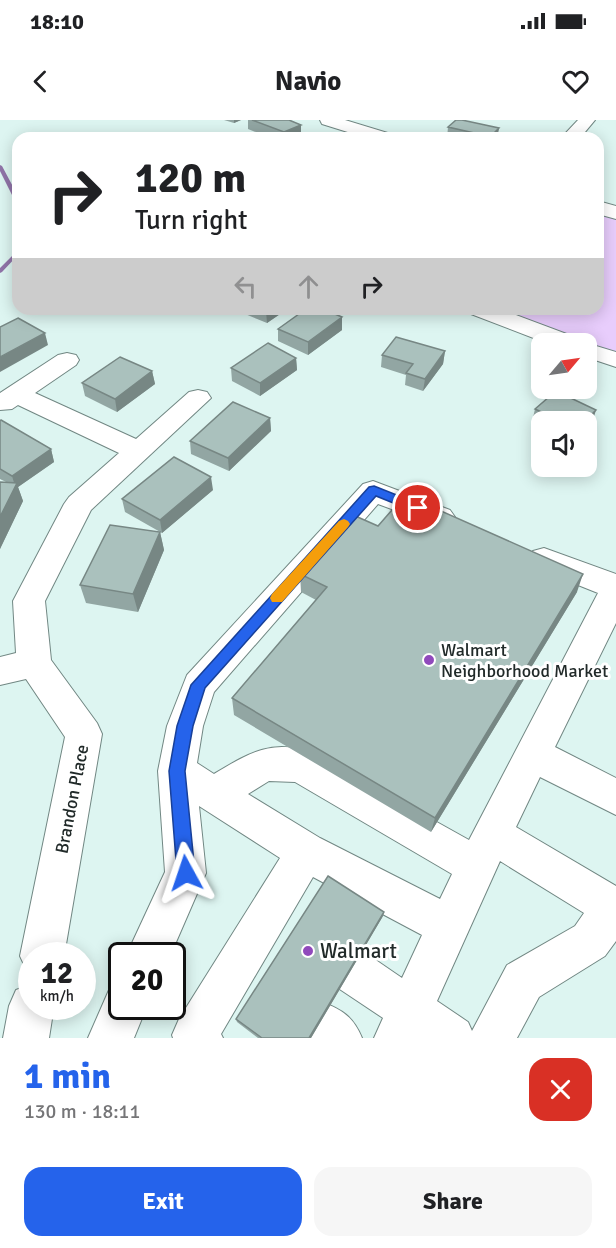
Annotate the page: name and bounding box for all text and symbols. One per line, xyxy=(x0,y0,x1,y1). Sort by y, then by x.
text: 18:10 xyxy=(30,8,84,35)
icon: back xyxy=(24,65,57,98)
text: Navio xyxy=(275,65,341,98)
icon: heart xyxy=(559,65,592,98)
text: 120 m xyxy=(135,153,246,204)
icon: right xyxy=(36,156,114,234)
text: Turn right xyxy=(135,204,248,237)
icon: left xyxy=(229,270,262,303)
icon: ahead xyxy=(292,270,325,303)
icon: right xyxy=(355,270,388,303)
north arrow xyxy=(531,333,597,399)
map controls xyxy=(531,333,597,477)
button: sound xyxy=(531,411,597,477)
pin xyxy=(392,482,443,533)
icon: arrive xyxy=(401,491,434,524)
place label: Walmart Neighborhood Market xyxy=(441,639,608,682)
marker: Walmart Neighborhood Market xyxy=(422,653,436,667)
street label: Brandon Place xyxy=(51,743,93,855)
position arrow xyxy=(154,841,218,905)
place label: Walmart xyxy=(320,938,397,964)
speed limit sign: 20 xyxy=(108,942,186,1020)
marker: Walmart xyxy=(301,944,315,958)
text: 12 xyxy=(41,955,73,992)
text: km/h xyxy=(40,987,74,1005)
text: 1 min xyxy=(24,1054,111,1099)
button: close xyxy=(529,1058,592,1121)
text: 130 m · 18:11 xyxy=(24,1099,140,1124)
button: Exit xyxy=(24,1167,302,1236)
button: Share xyxy=(314,1167,592,1236)

